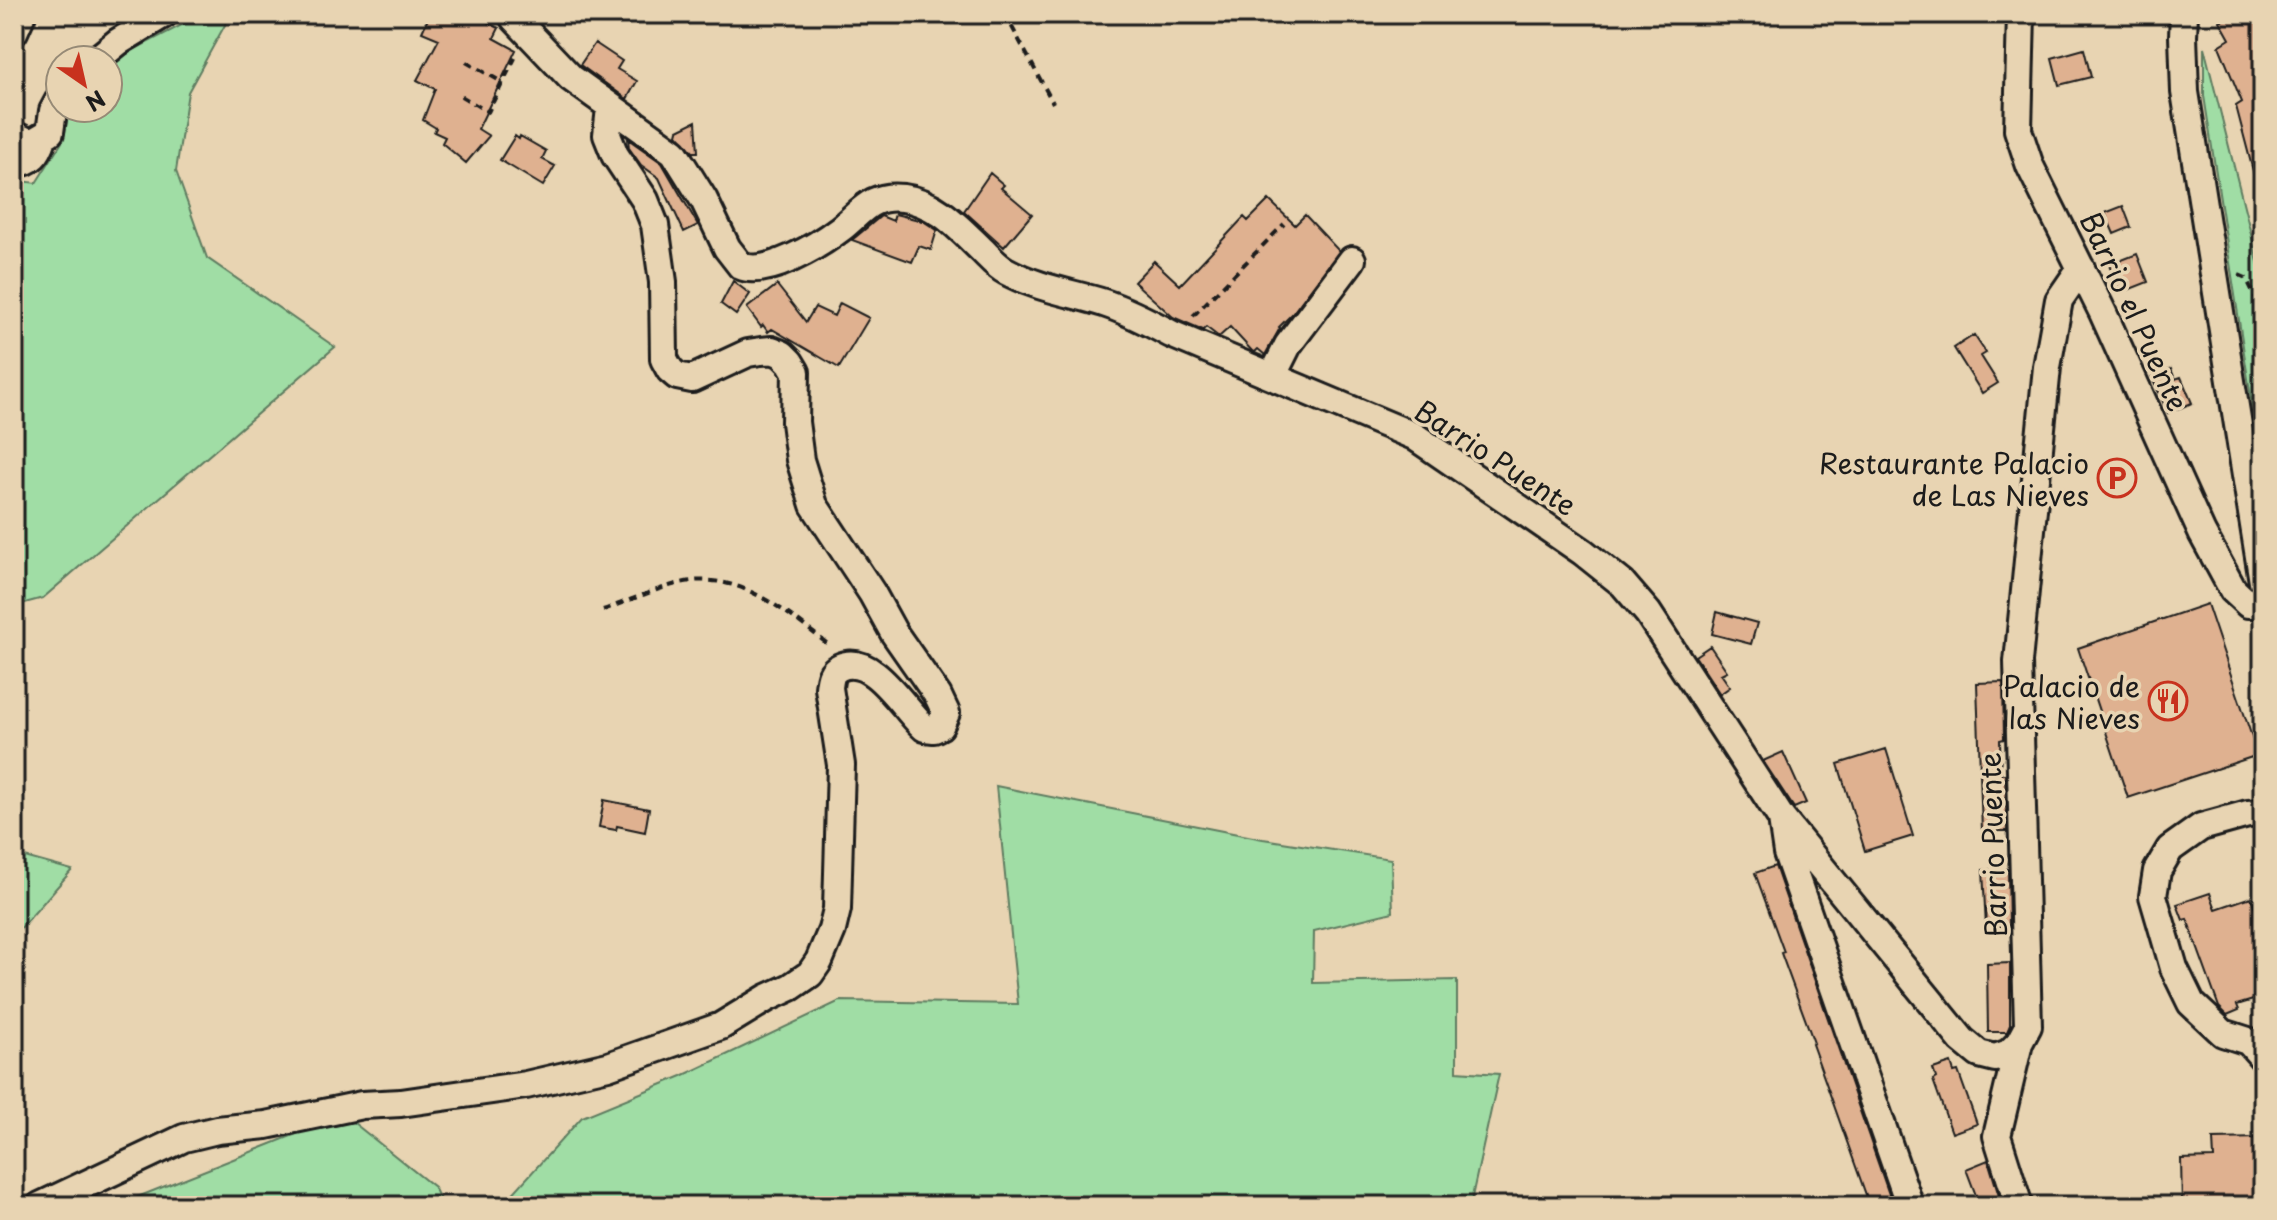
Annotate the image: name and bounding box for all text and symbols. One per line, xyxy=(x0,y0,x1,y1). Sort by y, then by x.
north arrow xyxy=(44,44,124,124)
text: N xyxy=(80,83,112,120)
street label: Barrio el Puente xyxy=(2070,204,2200,418)
street label: Barrio Puente xyxy=(1407,388,1585,526)
place label: Restaurante Palacio de Las Nieves xyxy=(1819,441,2089,516)
parking icon: Restaurante Palacio de Las Nieves xyxy=(2096,457,2138,499)
place label: Palacio de las Nieves xyxy=(2002,664,2140,739)
restaurant icon: Palacio de las Nieves xyxy=(2147,680,2189,722)
street label: Barrio Puente xyxy=(1967,752,2017,938)

